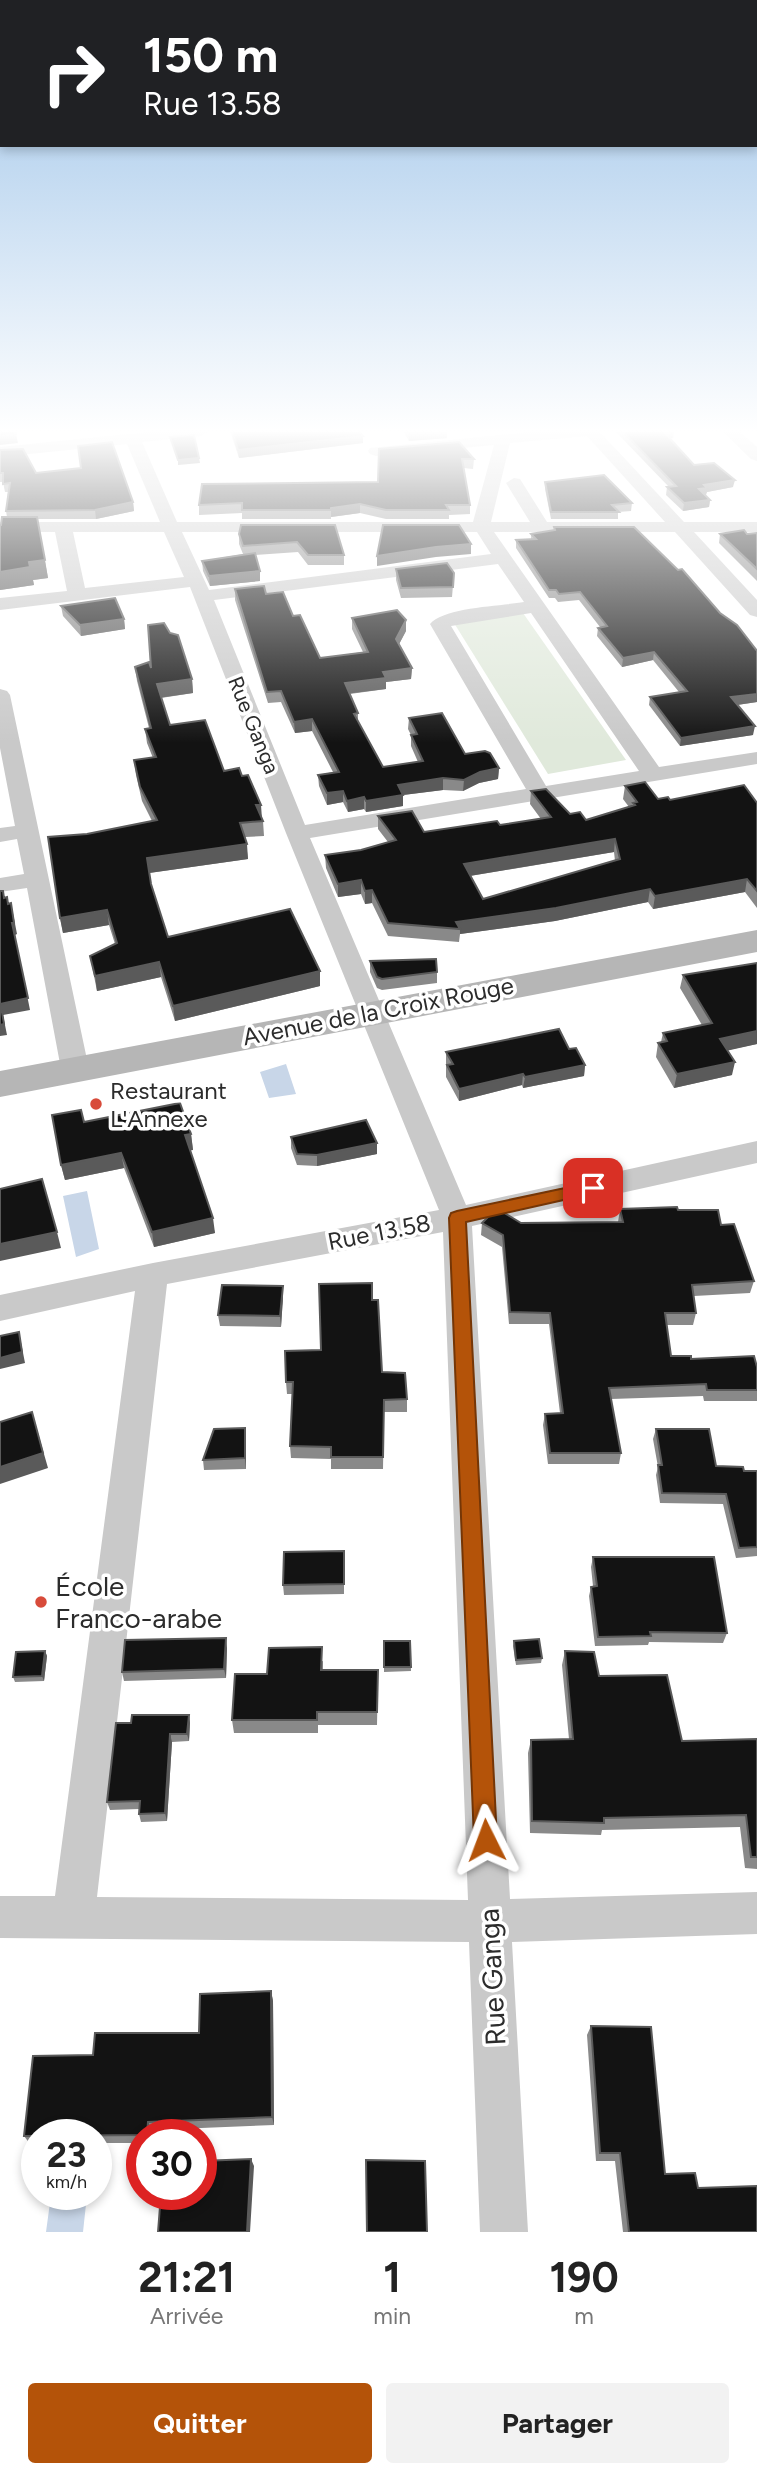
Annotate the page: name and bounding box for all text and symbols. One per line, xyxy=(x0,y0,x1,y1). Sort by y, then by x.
text: 150 m xyxy=(143,25,278,84)
icon: right xyxy=(28,28,119,119)
text: Rue 13.58 xyxy=(143,85,282,123)
street label: Rue Ganga xyxy=(223,673,285,777)
street label: Avenue de la Croix Rouge xyxy=(240,970,516,1052)
place label: Restaurant L'Annexe xyxy=(110,1076,227,1133)
marker: Restaurant L'Annexe xyxy=(88,1096,104,1112)
pin xyxy=(563,1158,623,1218)
icon: arrive xyxy=(574,1169,612,1207)
street label: Rue 13.58 xyxy=(325,1208,433,1256)
place label: École Franco-arabe xyxy=(55,1569,222,1635)
marker: École Franco-arabe xyxy=(33,1594,49,1610)
position arrow xyxy=(449,1803,523,1877)
street label: Rue Ganga xyxy=(471,1908,513,2046)
speed limit sign: 30 xyxy=(126,2119,217,2210)
text: 23 xyxy=(47,2134,86,2176)
text: km/h xyxy=(46,2171,87,2193)
text: 21:21 xyxy=(138,2252,235,2303)
text: 1 xyxy=(383,2252,401,2303)
text: 190 xyxy=(549,2252,619,2303)
text: Arrivée xyxy=(150,2302,223,2330)
text: min xyxy=(373,2302,411,2330)
text: m xyxy=(574,2302,594,2330)
button: Quitter xyxy=(28,2383,372,2463)
button: Partager xyxy=(386,2383,729,2463)

